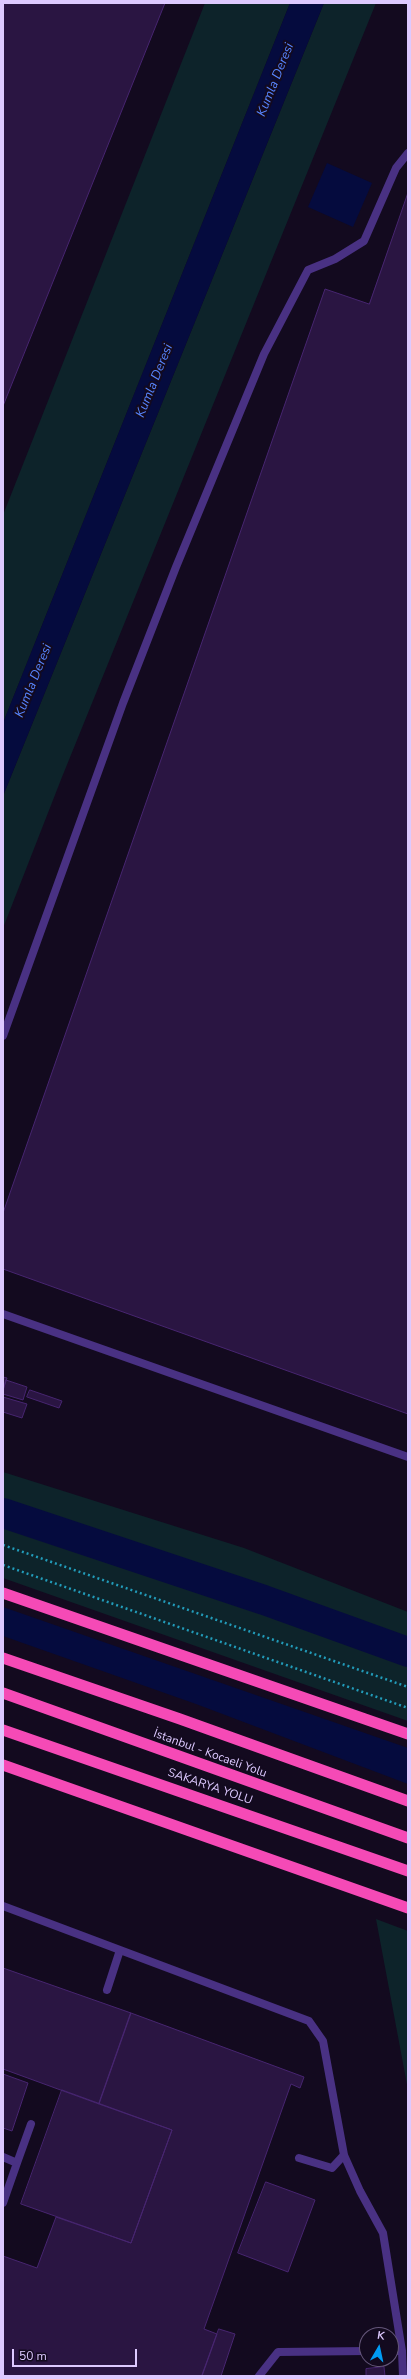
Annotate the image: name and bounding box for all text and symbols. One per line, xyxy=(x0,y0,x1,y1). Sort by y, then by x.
water label: Kumla Deresi xyxy=(254,41,298,119)
water label: Kumla Deresi xyxy=(133,342,177,420)
water label: Kumla Deresi xyxy=(12,642,56,720)
street label: İstanbul - Kocaeli Yolu xyxy=(151,1727,269,1781)
street label: SAKARYA YOLU xyxy=(166,1766,254,1808)
north arrow xyxy=(359,2327,399,2367)
text: K xyxy=(376,2328,386,2344)
scale bar xyxy=(14,2341,139,2367)
text: 50 m xyxy=(19,2348,47,2364)

